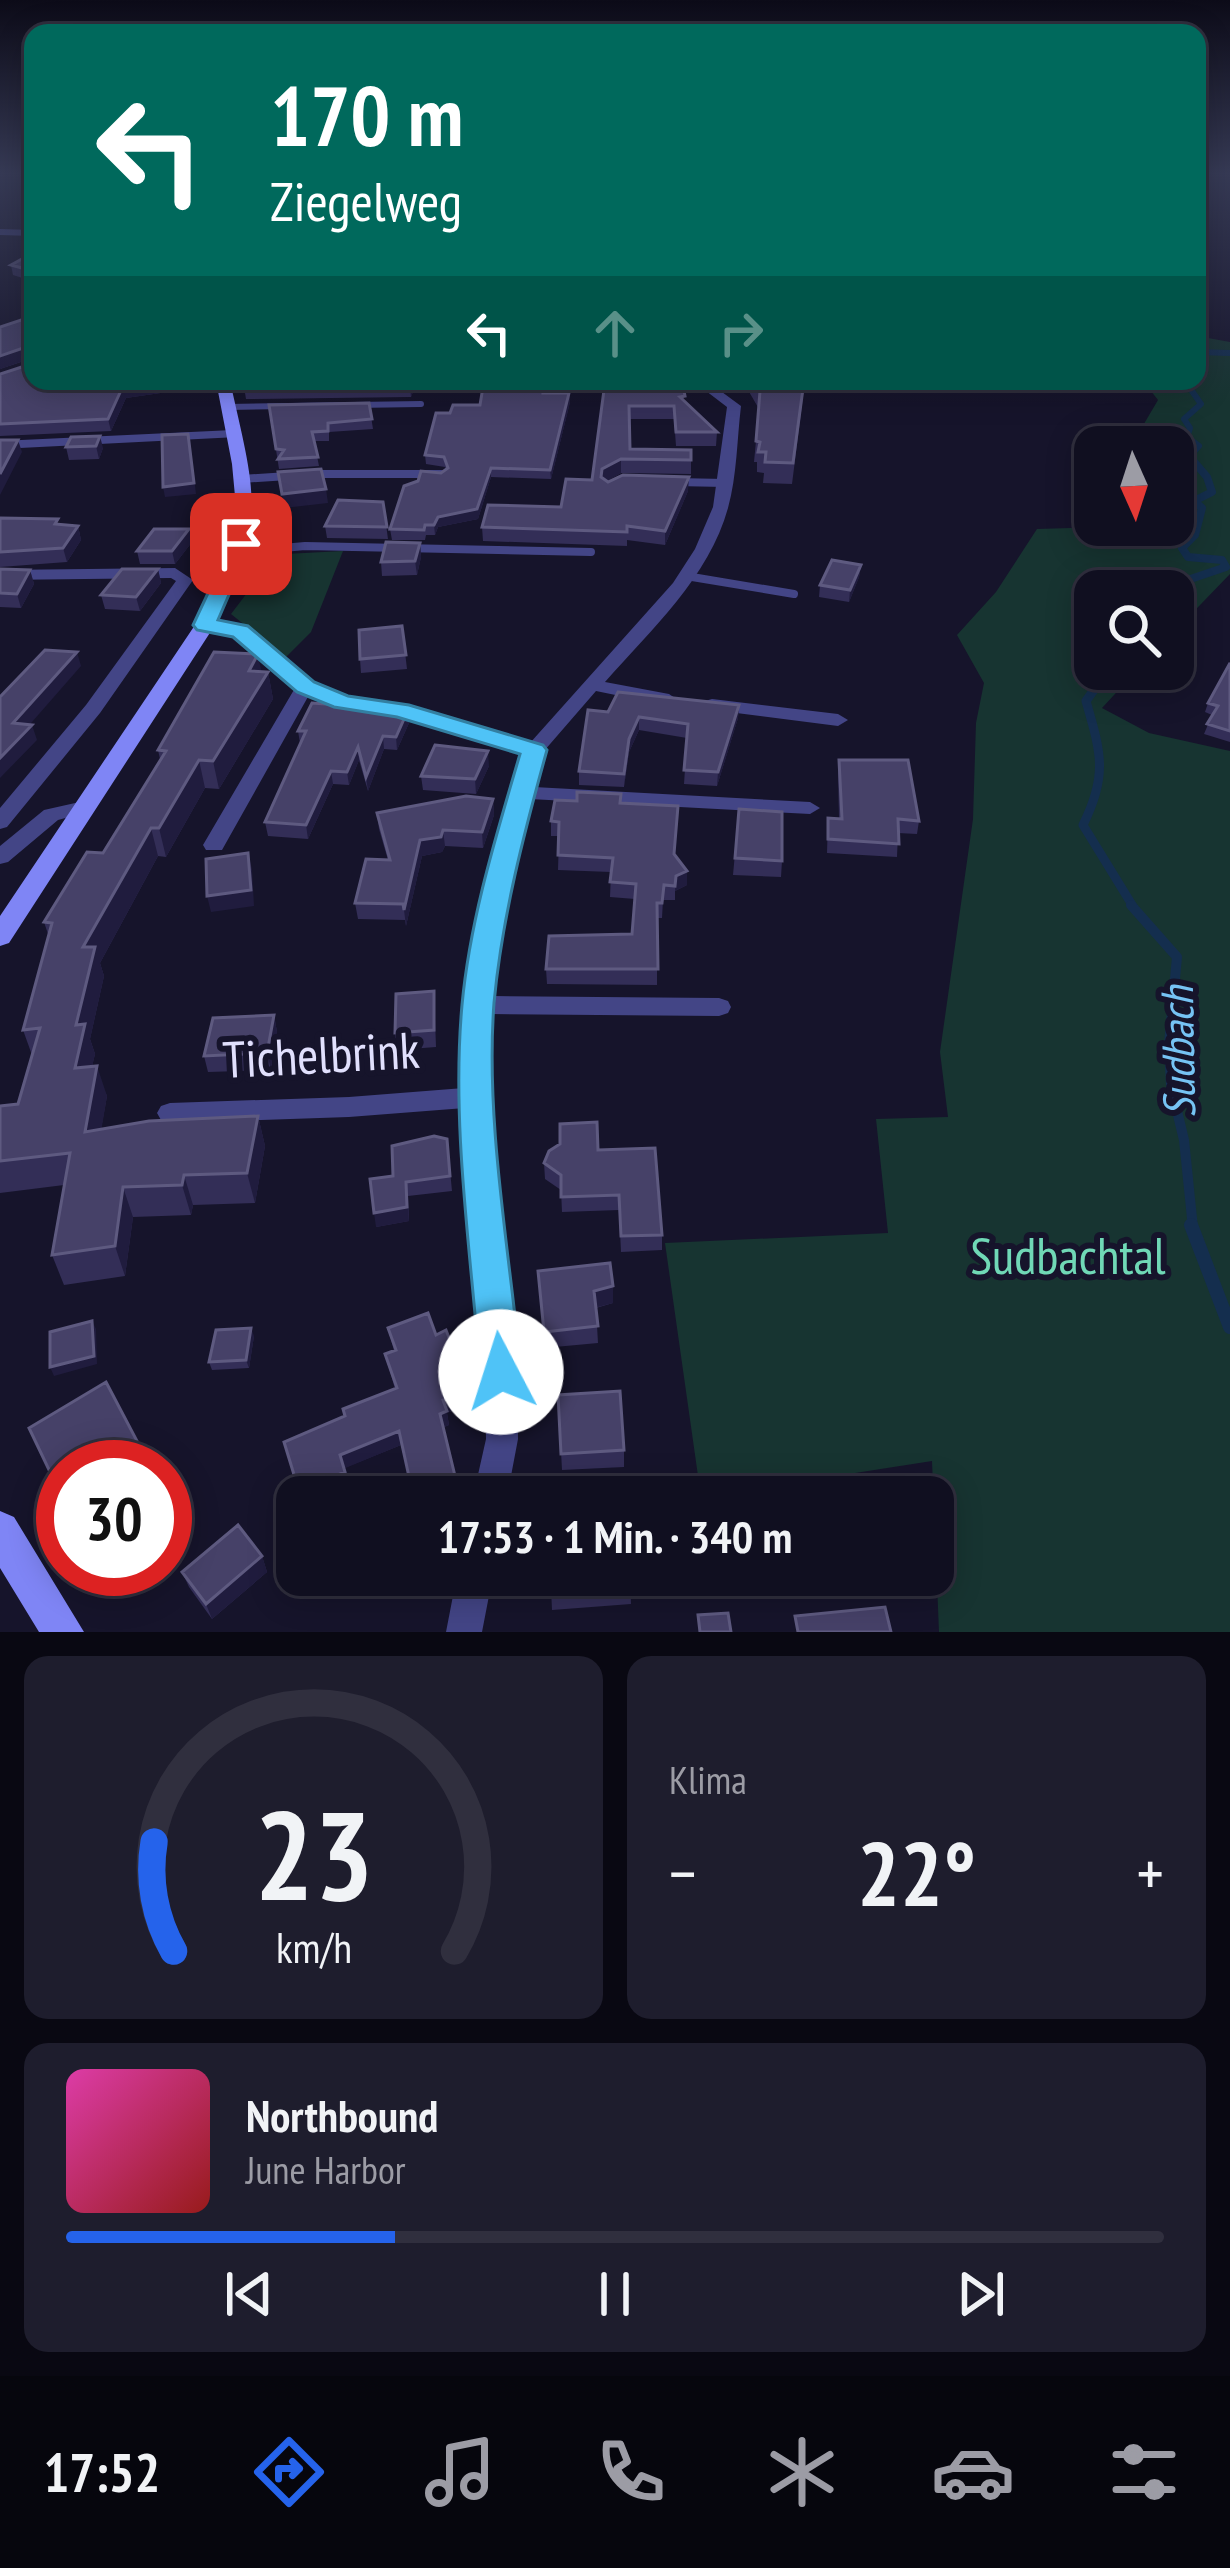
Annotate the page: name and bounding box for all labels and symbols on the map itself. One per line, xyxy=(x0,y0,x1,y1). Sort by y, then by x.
north arrow xyxy=(1074,426,1194,546)
pin xyxy=(190,493,292,595)
water label: Sudbach xyxy=(1147,984,1207,1118)
street label: Tichelbrink xyxy=(221,1016,421,1092)
park label: Sudbachtal xyxy=(970,1222,1166,1288)
position arrow xyxy=(438,1309,564,1435)
speed limit sign: 30 xyxy=(36,1440,192,1596)

